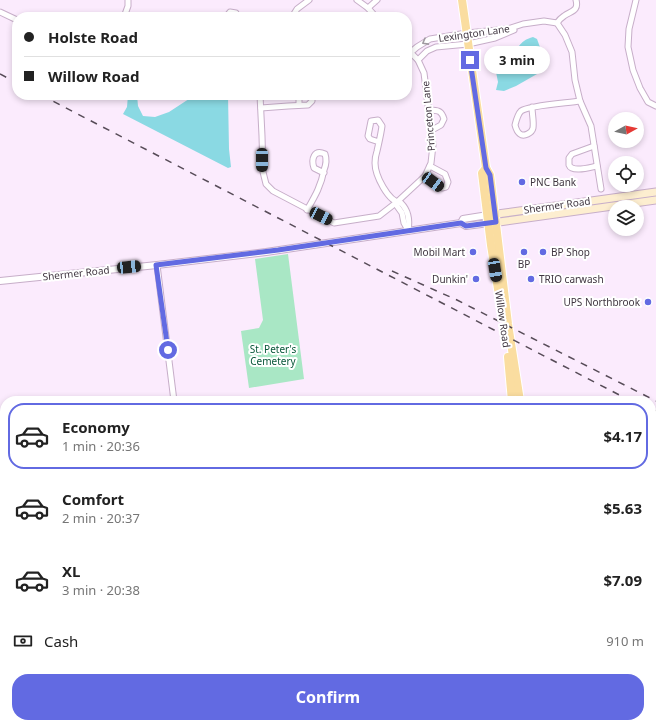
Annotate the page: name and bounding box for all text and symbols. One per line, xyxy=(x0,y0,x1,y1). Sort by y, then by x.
street label: Lexington Lane xyxy=(437,21,511,45)
text: Holste Road xyxy=(48,27,138,47)
one-way arrow xyxy=(422,38,429,45)
callout: 3 min xyxy=(484,46,550,74)
route end xyxy=(461,51,479,69)
text: 3 min xyxy=(499,51,535,69)
text: Willow Road xyxy=(48,66,139,86)
street label: Princeton Lane xyxy=(418,80,438,152)
north arrow xyxy=(608,112,644,148)
map controls xyxy=(608,112,644,236)
car xyxy=(256,148,268,172)
button: locate xyxy=(608,156,644,192)
car xyxy=(420,170,446,194)
place label: PNC Bank xyxy=(530,175,577,189)
marker: PNC Bank xyxy=(517,177,527,187)
street label: Shermer Road xyxy=(523,193,591,217)
button: layers xyxy=(608,200,644,236)
car xyxy=(308,205,334,227)
place label: Mobil Mart xyxy=(414,245,465,259)
place label: BP Shop xyxy=(551,245,590,259)
marker: Mobil Mart xyxy=(468,247,478,257)
marker: BP xyxy=(519,247,529,257)
marker: BP Shop xyxy=(538,247,548,257)
car xyxy=(487,257,503,283)
place label: BP xyxy=(518,257,530,271)
car xyxy=(116,260,142,274)
street label: Shermer Road xyxy=(42,263,110,283)
place label: Dunkin' xyxy=(432,272,468,286)
place label: TRIO carwash xyxy=(539,272,604,286)
marker: Dunkin' xyxy=(471,274,481,284)
marker: TRIO carwash xyxy=(526,274,536,284)
street label: Willow Road xyxy=(492,290,514,348)
place label: UPS Northbrook xyxy=(563,295,641,309)
marker: UPS Northbrook xyxy=(643,297,653,307)
route start xyxy=(159,341,177,359)
park label: St. Peter's Cemetery xyxy=(250,342,297,368)
text: Economy xyxy=(62,417,130,437)
icon: car xyxy=(14,418,50,454)
text: $4.17 xyxy=(603,426,642,446)
text: 1 min · 20:36 xyxy=(62,437,140,455)
text: Comfort xyxy=(62,489,124,509)
icon: car xyxy=(14,490,50,526)
text: $5.63 xyxy=(603,498,642,518)
text: 2 min · 20:37 xyxy=(62,509,140,527)
text: XL xyxy=(62,561,80,581)
icon: car xyxy=(14,562,50,598)
text: $7.09 xyxy=(603,570,642,590)
text: 3 min · 20:38 xyxy=(62,581,140,599)
icon: cash xyxy=(12,630,34,652)
text: Cash xyxy=(44,631,78,651)
text: 910 m xyxy=(606,632,644,650)
button: Confirm xyxy=(12,674,644,720)

